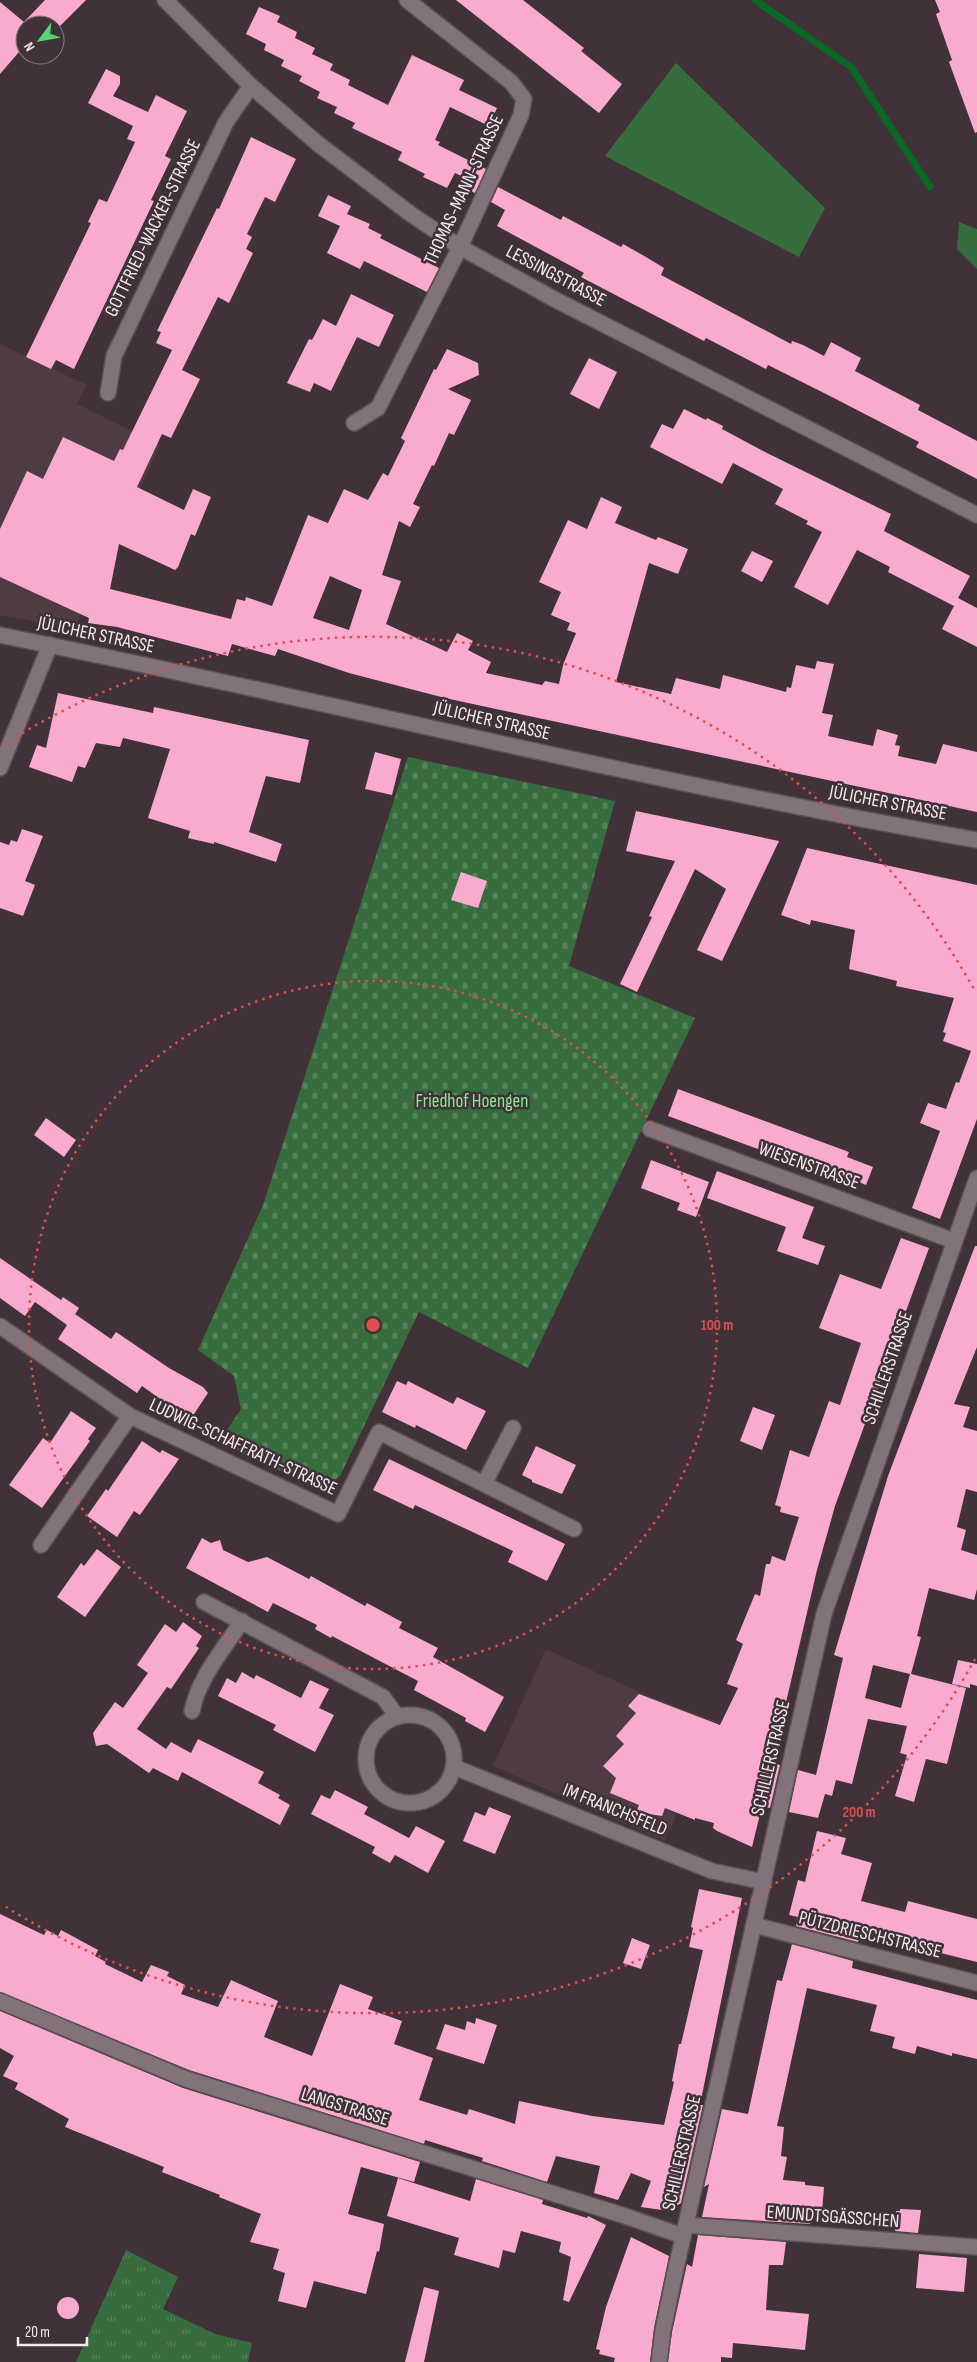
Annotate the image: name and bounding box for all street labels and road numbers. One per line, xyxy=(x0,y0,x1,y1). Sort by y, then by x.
street label: THOMAS-MANN-STRASSE xyxy=(419,111,509,269)
street label: GOTTFRIED-WACKER-STRASSE xyxy=(100,135,206,321)
street label: LESSINGSTRASSE xyxy=(502,240,610,312)
street label: JÜLICHER STRASSE xyxy=(34,611,157,659)
street label: JÜLICHER STRASSE xyxy=(431,696,553,746)
street label: JÜLICHER STRASSE xyxy=(826,780,949,826)
street label: WIESENSTRASSE xyxy=(755,1137,863,1195)
street label: SCHILLERSTRASSE xyxy=(858,1309,918,1427)
street label: LUDWIG-SCHAFFRATH-STRASSE xyxy=(145,1393,341,1501)
street label: SCHILLERSTRASSE xyxy=(747,1698,795,1818)
street label: IM FRANCHSFELD xyxy=(559,1779,671,1841)
street label: PÜTZDRIESCHSTRASSE xyxy=(796,1906,944,1964)
street label: LANGSTRASSE xyxy=(298,2083,392,2131)
street label: SCHILLERSTRASSE xyxy=(658,2093,706,2213)
street label: EMUNDTSGÄSSCHEN xyxy=(766,2201,900,2233)

